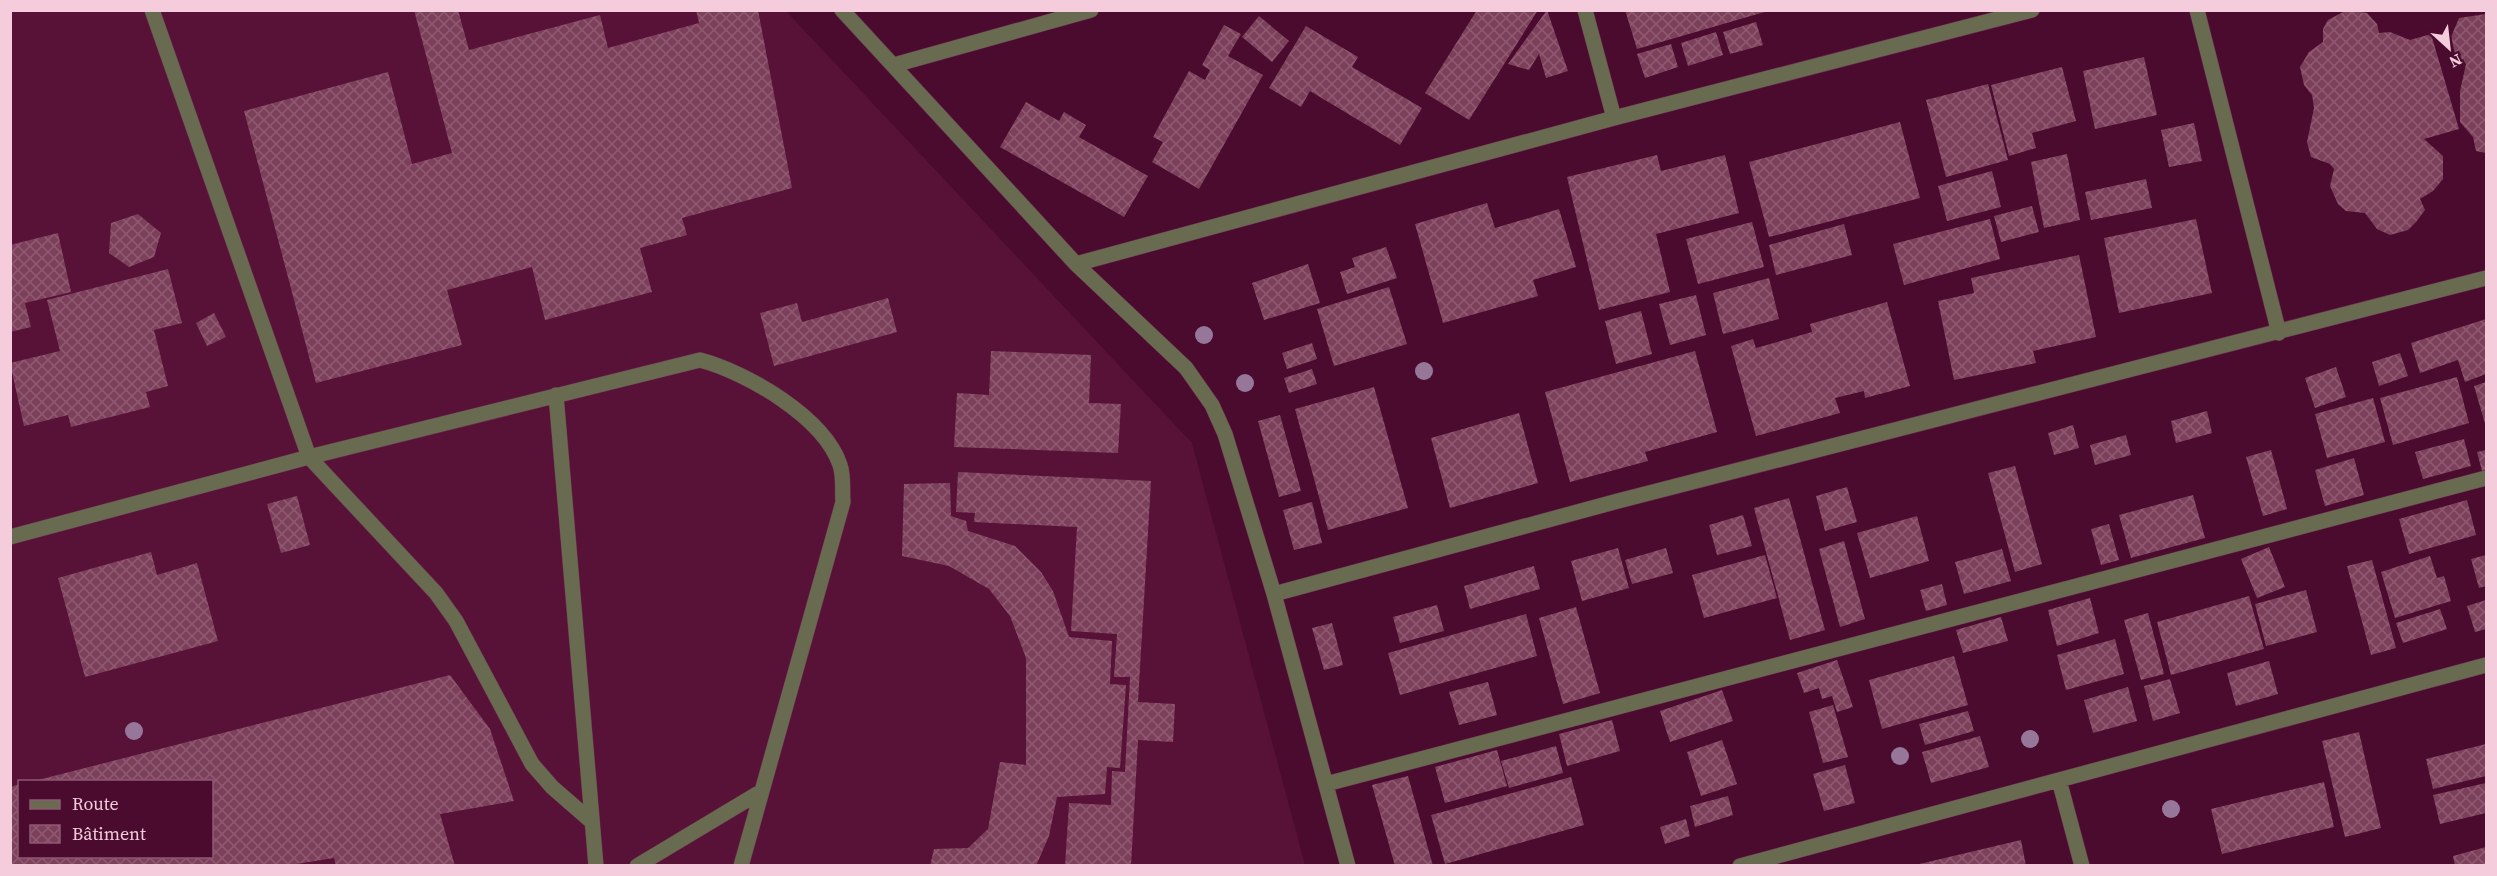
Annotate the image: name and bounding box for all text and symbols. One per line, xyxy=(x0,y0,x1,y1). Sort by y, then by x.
north arrow xyxy=(2419,18,2479,78)
text: N xyxy=(2445,49,2466,74)
legend xyxy=(18,780,213,858)
text: Route xyxy=(72,791,119,816)
text: Bâtiment xyxy=(72,821,146,846)

